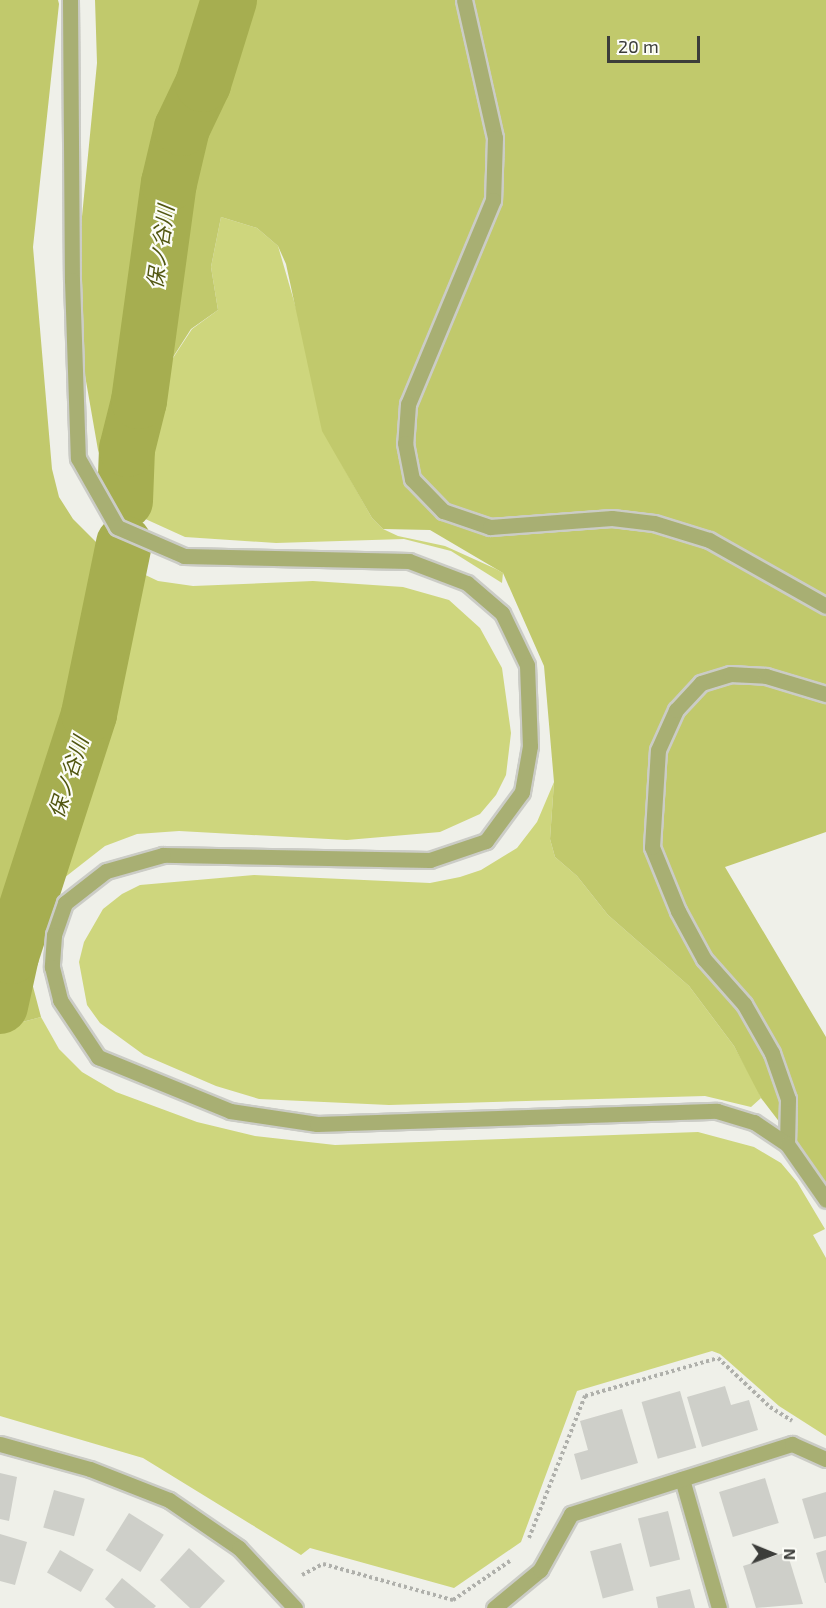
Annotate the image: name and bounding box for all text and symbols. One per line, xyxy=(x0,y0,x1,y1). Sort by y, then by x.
scale bar xyxy=(610,24,703,62)
text: 20 m xyxy=(618,35,659,57)
water label: 保ノ谷川 xyxy=(142,204,178,290)
water label: 保ノ谷川 xyxy=(43,733,93,821)
north arrow xyxy=(742,1524,802,1584)
text: N xyxy=(781,1548,800,1560)

